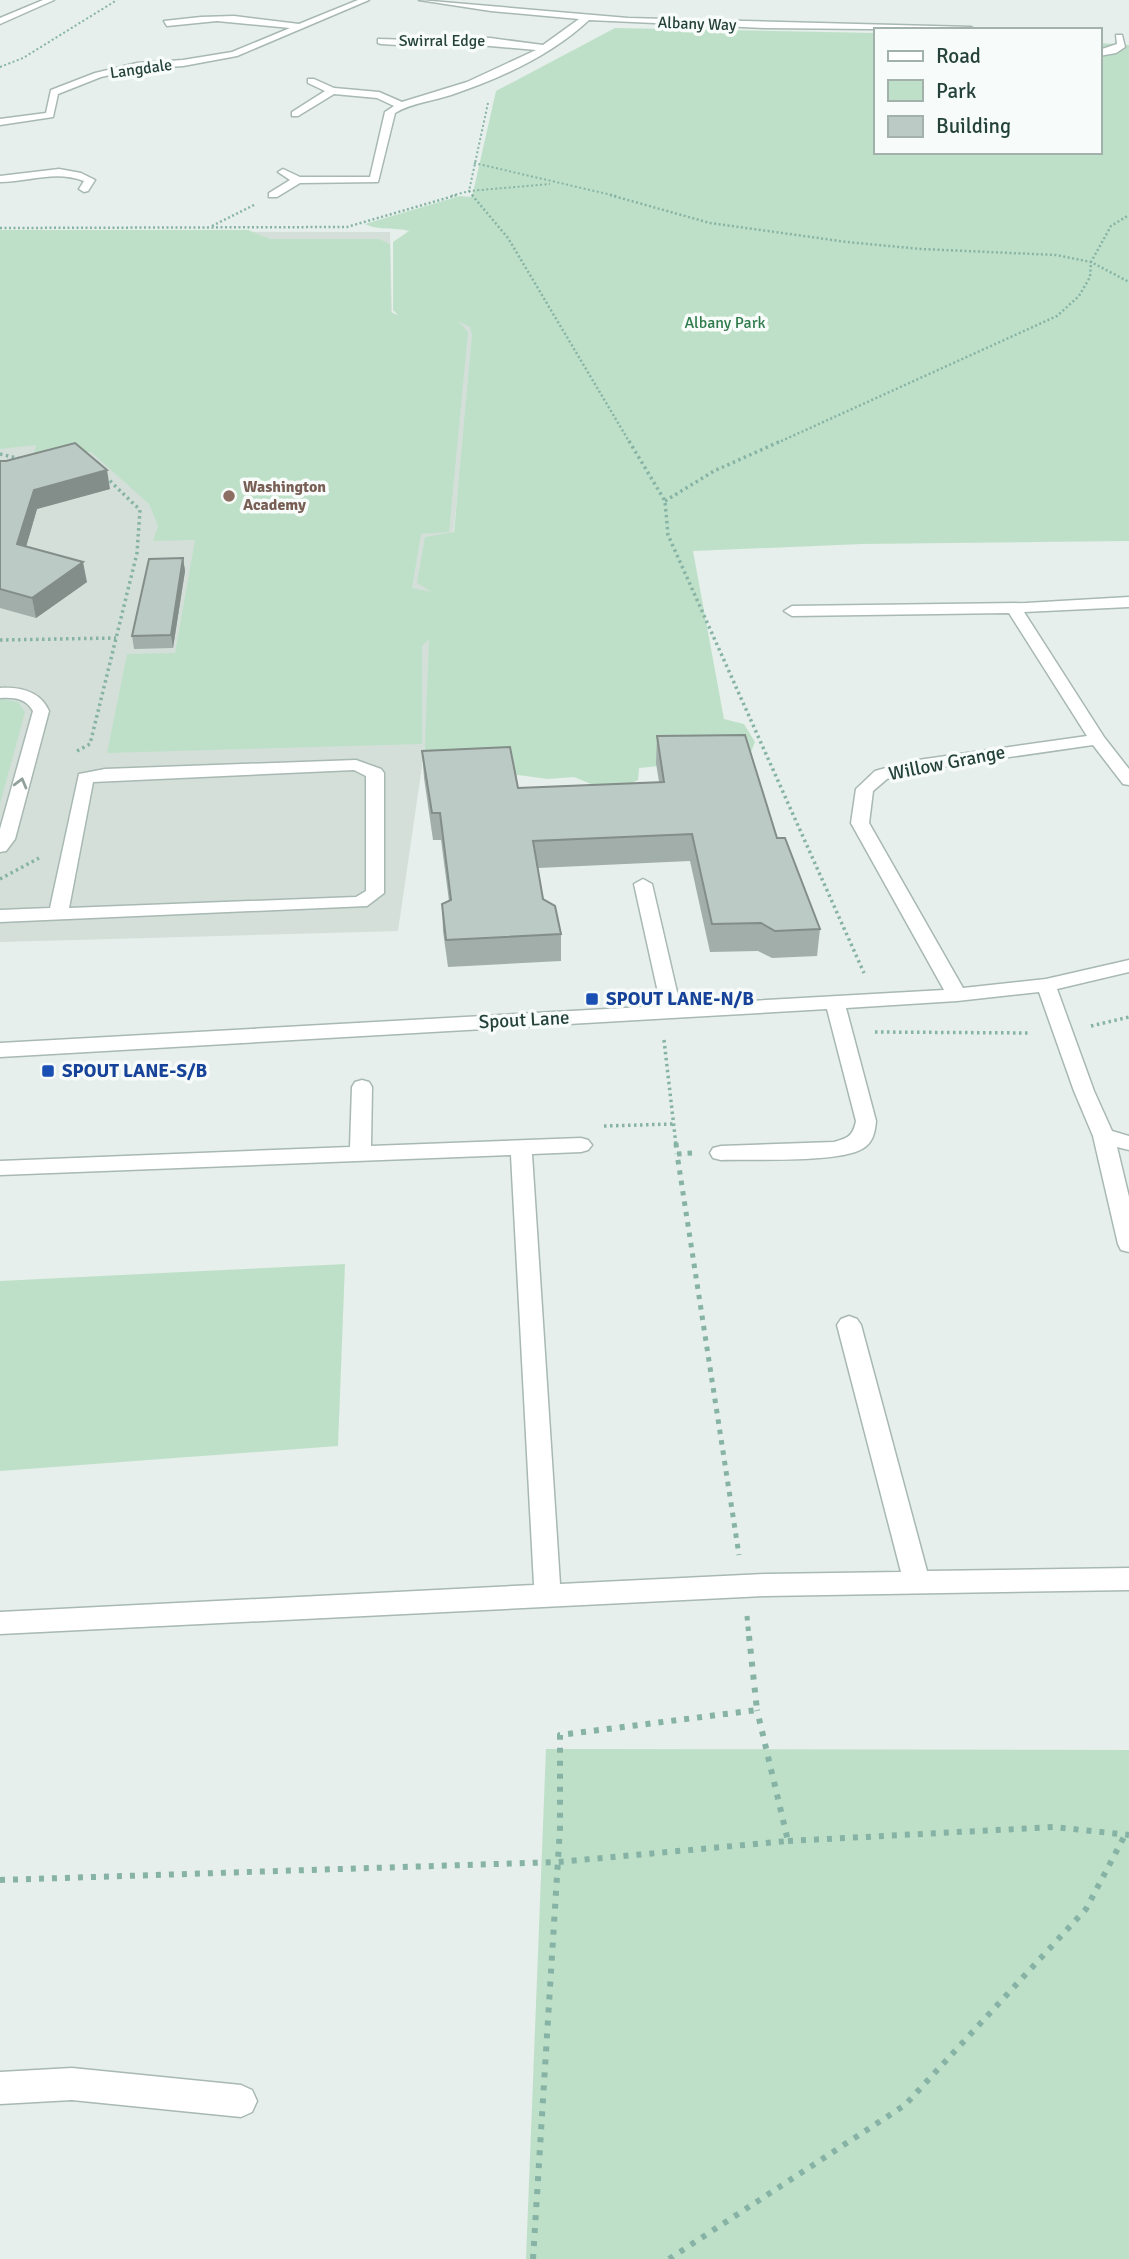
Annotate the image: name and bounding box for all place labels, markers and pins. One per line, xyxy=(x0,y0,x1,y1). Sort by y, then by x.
place label: Washington Academy xyxy=(243,477,326,515)
marker: Washington Academy xyxy=(221,488,237,504)
place label: SPOUT LANE-N/B xyxy=(606,987,754,1011)
marker: SPOUT LANE-N/B xyxy=(584,991,600,1007)
place label: SPOUT LANE-S/B xyxy=(62,1059,208,1083)
marker: SPOUT LANE-S/B xyxy=(40,1063,56,1079)

